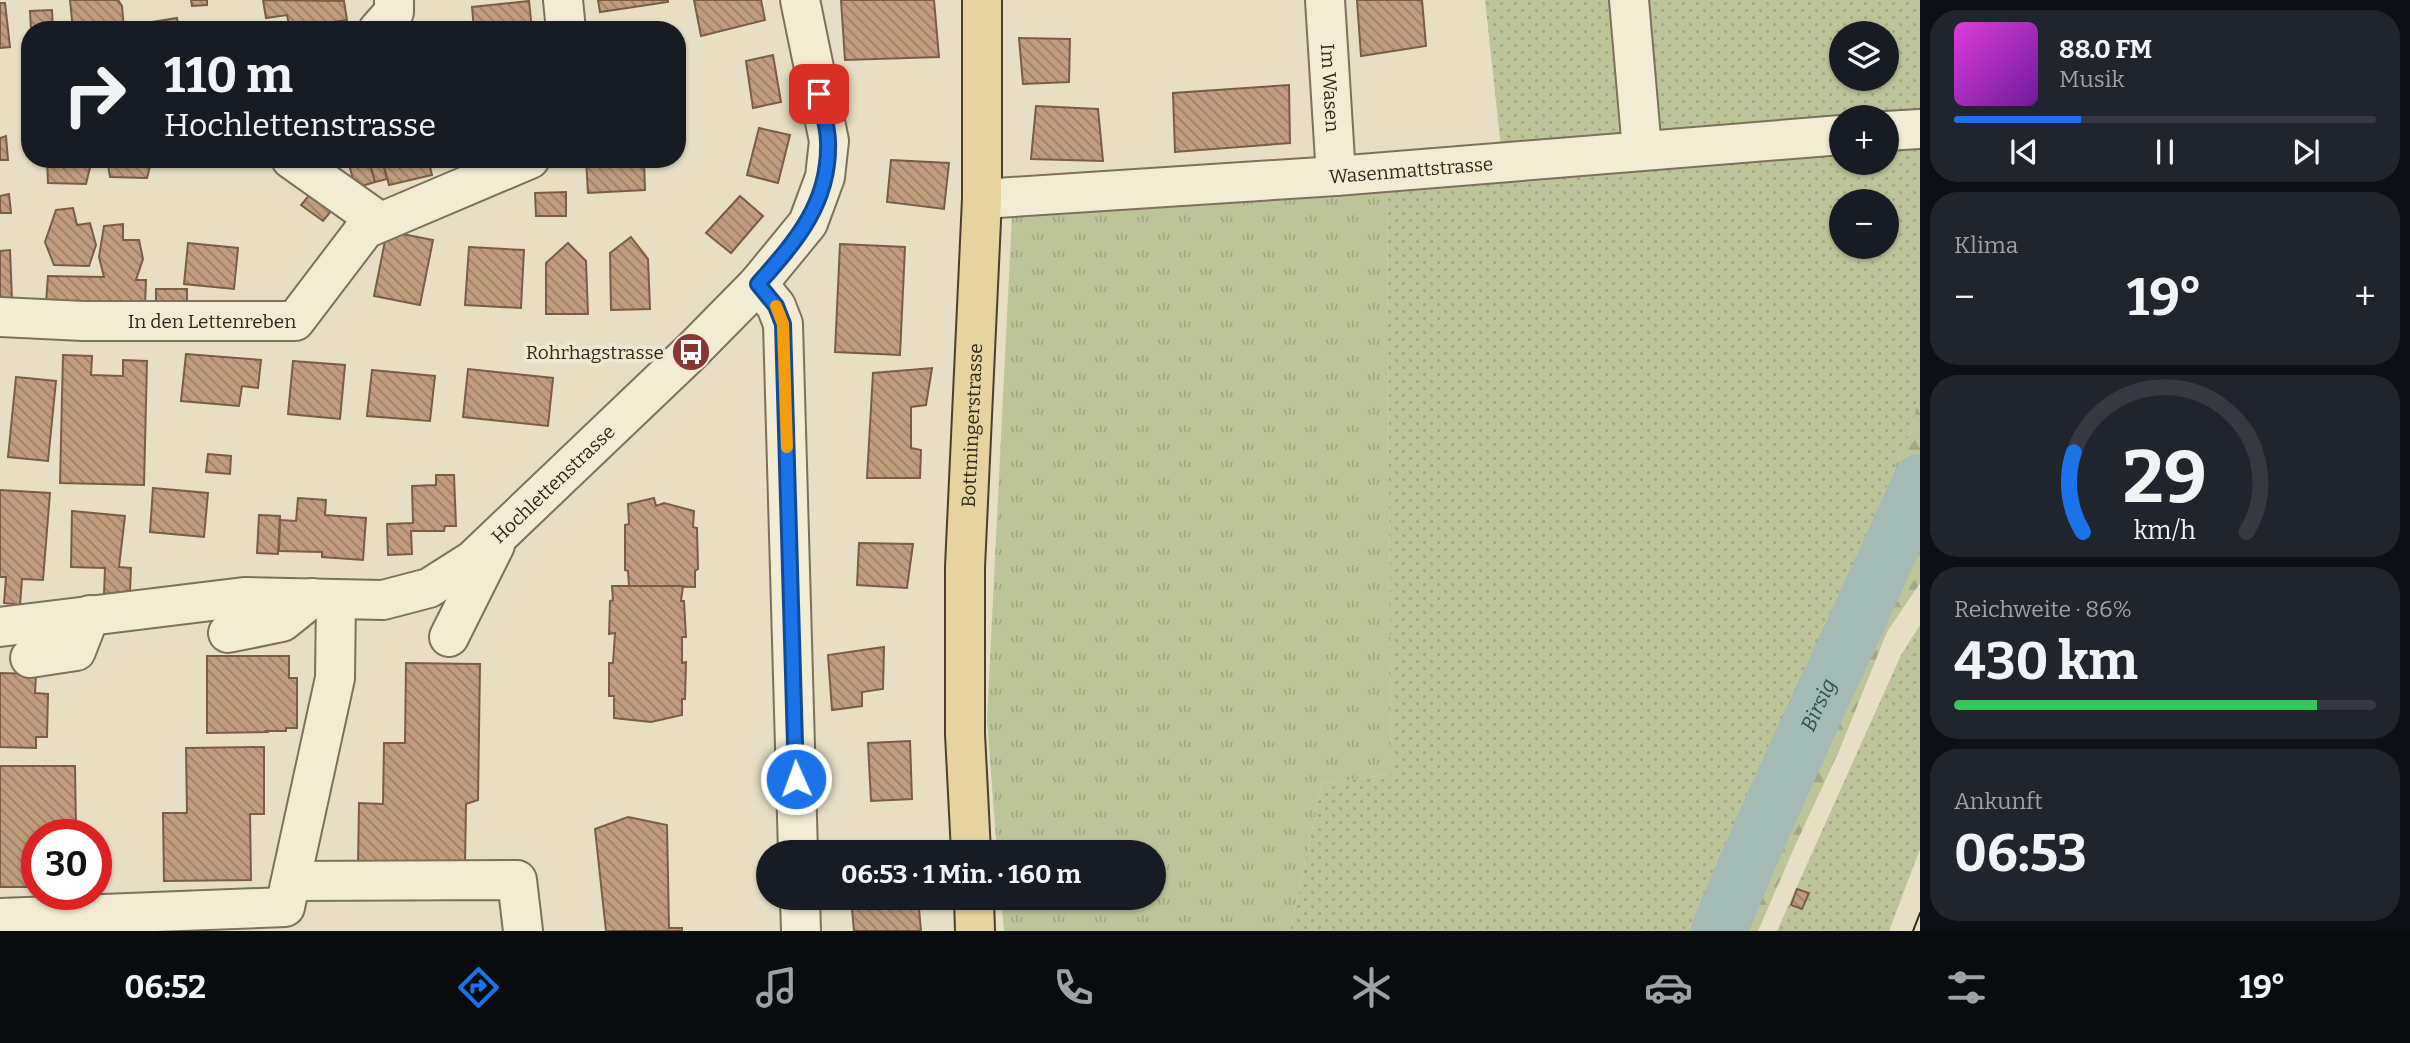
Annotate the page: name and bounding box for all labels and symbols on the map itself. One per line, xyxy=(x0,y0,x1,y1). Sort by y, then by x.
street label: Im Wasen xyxy=(1316,43,1345,133)
pin xyxy=(789,64,849,124)
street label: Wasenmattstrasse xyxy=(1328,152,1494,188)
street label: In den Lettenreben xyxy=(128,310,296,333)
bus stop icon: Rohrhagstrasse xyxy=(670,331,712,373)
place label: Rohrhagstrasse xyxy=(526,341,664,364)
street label: Bottmingerstrasse xyxy=(956,343,987,508)
street label: Hochlettenstrasse xyxy=(487,420,619,548)
water label: Birsig xyxy=(1795,674,1842,735)
position arrow xyxy=(759,742,833,816)
speed limit sign: 30 xyxy=(21,819,112,910)

